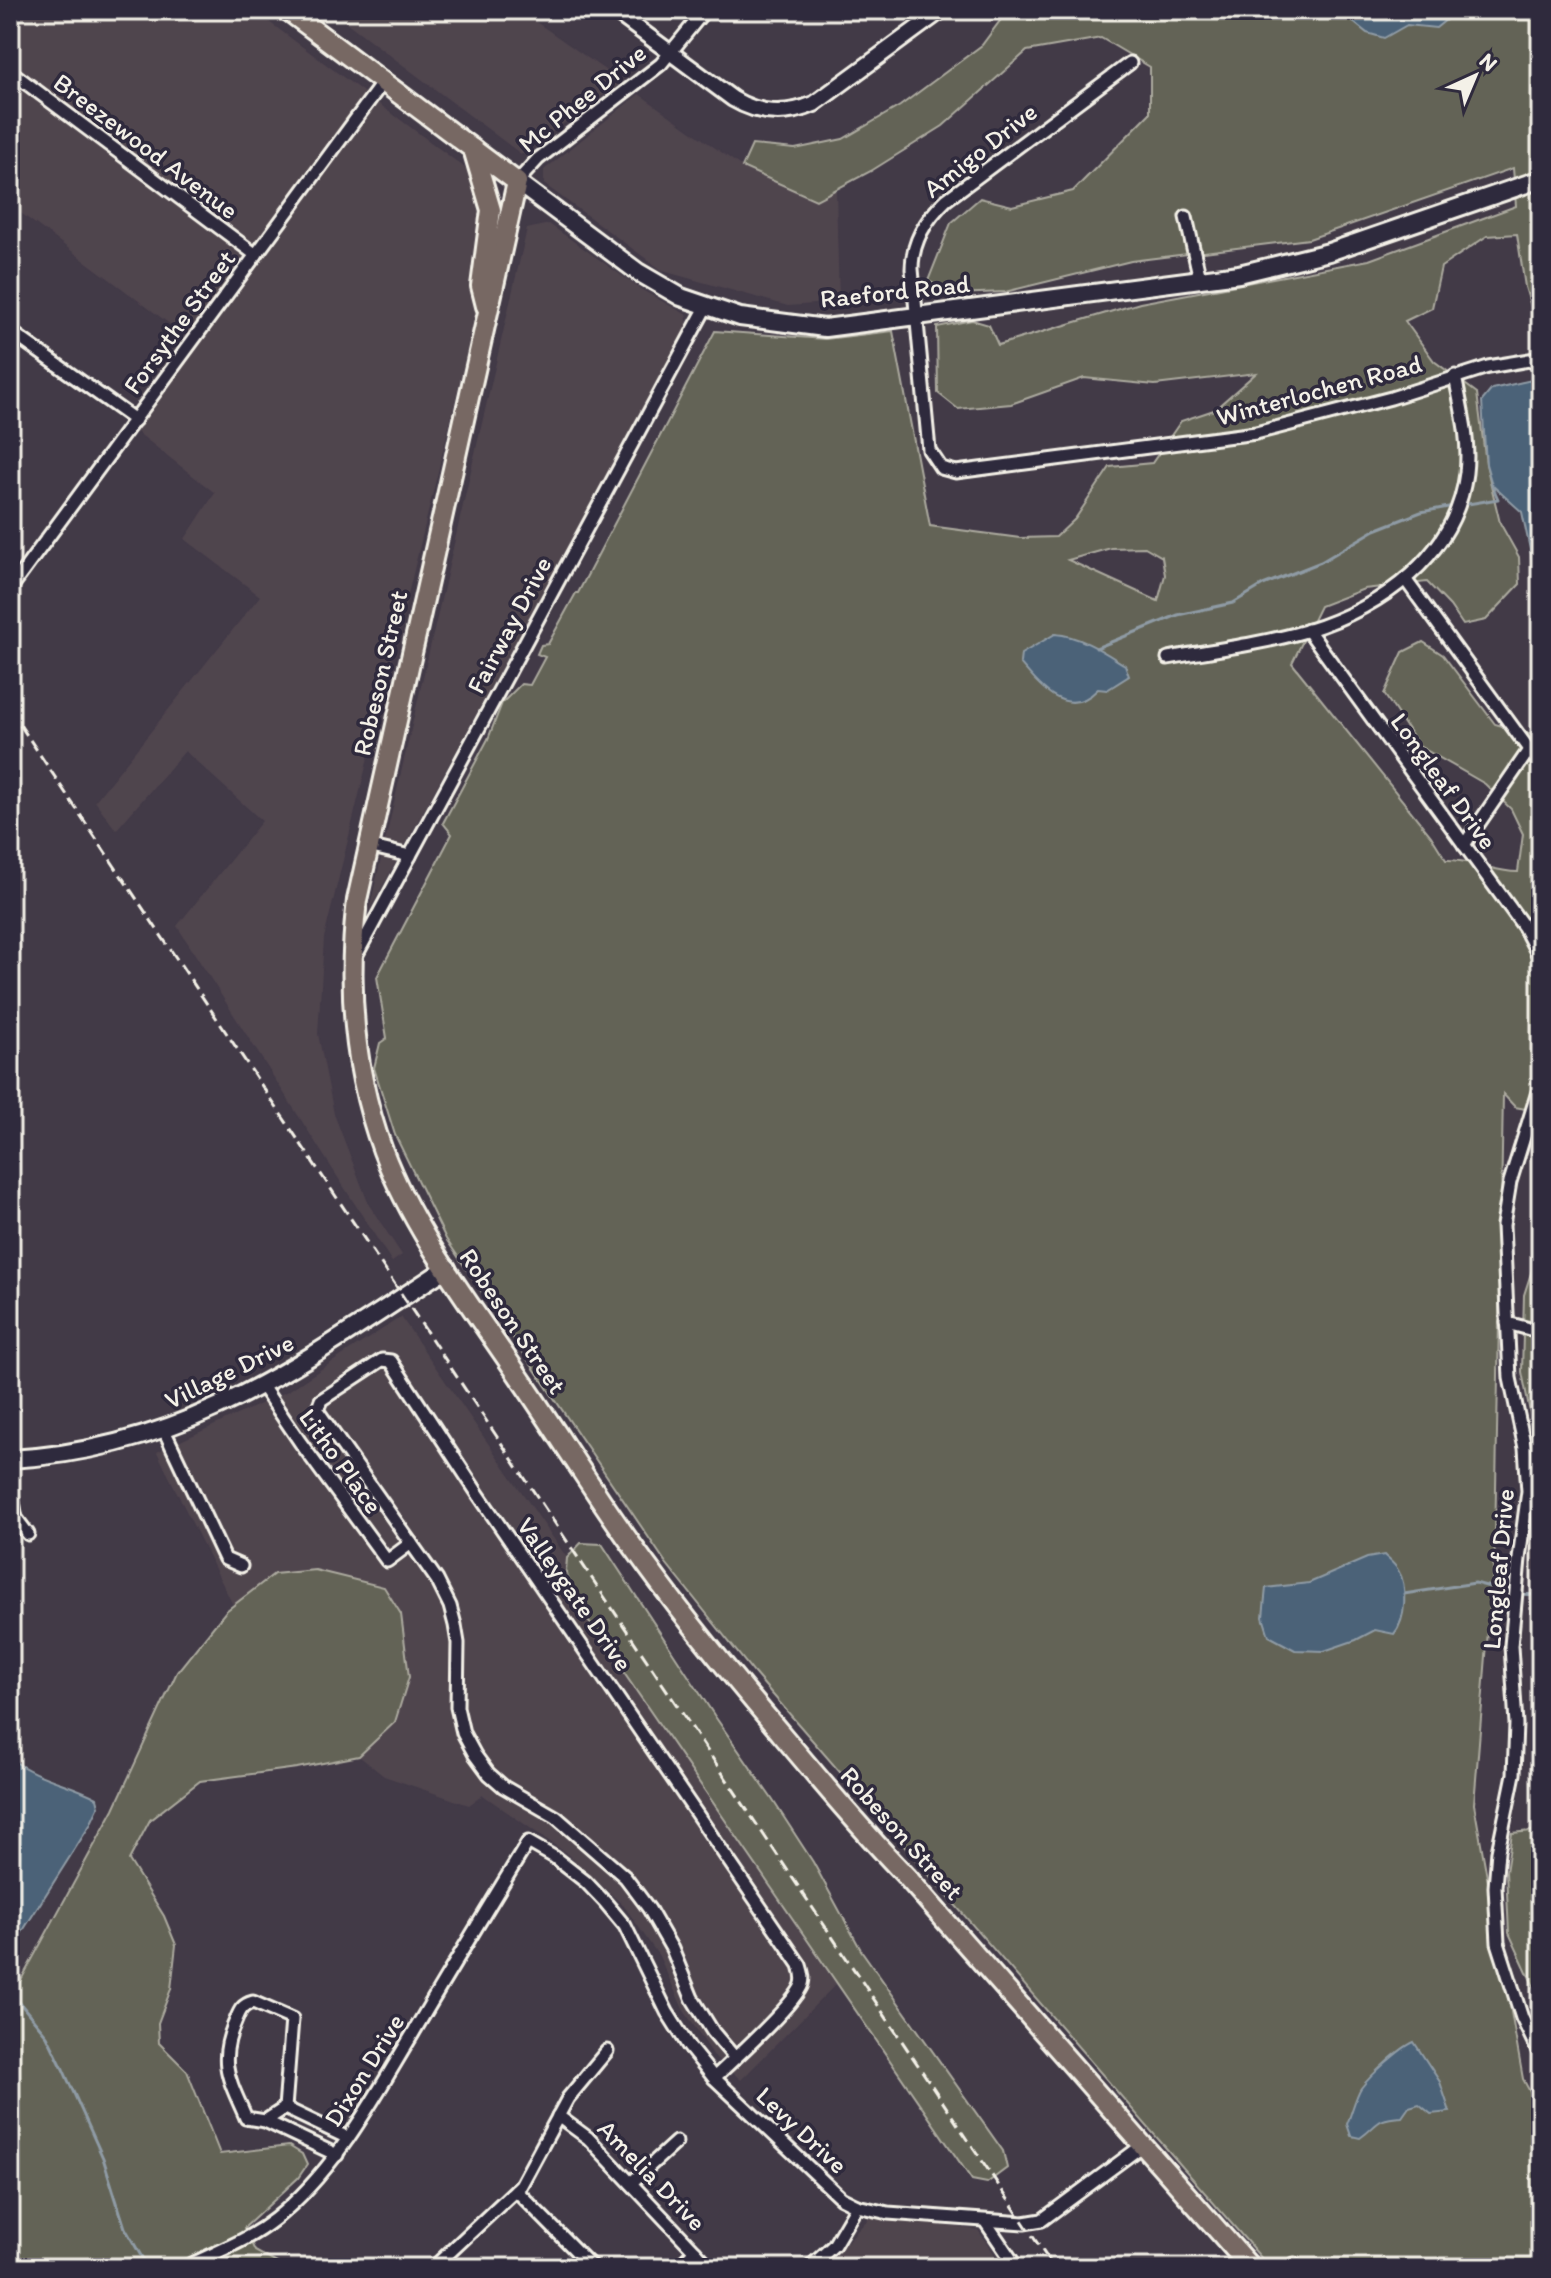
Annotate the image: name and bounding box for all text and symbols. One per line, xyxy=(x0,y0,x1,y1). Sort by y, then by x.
north arrow xyxy=(1435,36,1515,116)
street label: Mc Phee Drive xyxy=(511,37,653,159)
text: N xyxy=(1474,47,1503,77)
street label: Breezewood Avenue xyxy=(47,66,245,226)
street label: Amigo Drive xyxy=(917,96,1043,204)
street label: Forsythe Street xyxy=(116,243,242,400)
street label: Raeford Road xyxy=(819,267,972,315)
street label: Winterlochen Road xyxy=(1213,347,1425,433)
street label: Fairway Drive xyxy=(459,551,559,699)
street label: Robeson Street xyxy=(345,587,415,759)
street label: Longleaf Drive xyxy=(1384,706,1504,856)
street label: Robeson Street xyxy=(453,1242,574,1400)
street label: Village Drive xyxy=(159,1326,299,1416)
street label: Litho Place xyxy=(292,1402,390,1520)
street label: Longleaf Drive xyxy=(1475,1487,1521,1651)
street label: Valleygate Drive xyxy=(510,1511,640,1677)
street label: Robeson Street xyxy=(834,1760,971,1907)
street label: Dixon Drive xyxy=(317,2007,411,2133)
street label: Levy Drive xyxy=(750,2080,854,2180)
street label: Amelia Drive xyxy=(591,2113,713,2237)

